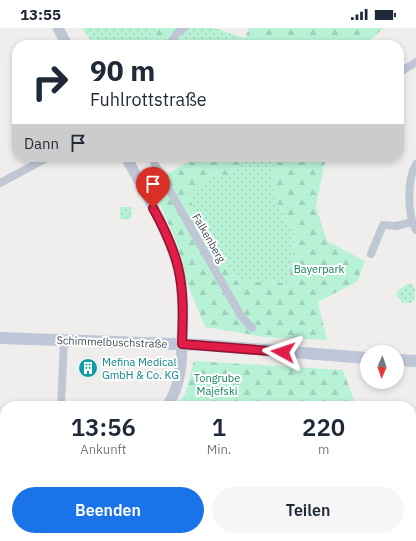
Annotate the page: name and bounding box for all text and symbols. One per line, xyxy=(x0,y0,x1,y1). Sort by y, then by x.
text: 13:55 xyxy=(20,5,61,24)
text: 90 m xyxy=(90,52,155,89)
icon: right xyxy=(24,56,76,108)
text: Fuhlrottstraße xyxy=(90,88,207,111)
icon: arrive xyxy=(67,132,89,154)
text: Dann xyxy=(24,134,59,153)
pin xyxy=(136,167,170,208)
icon: arrive xyxy=(142,173,164,195)
street label: Falkenberg xyxy=(189,211,229,265)
park label: Bayerpark xyxy=(294,262,344,276)
position arrow xyxy=(262,331,304,373)
street label: Schimmelbuschstraße xyxy=(56,333,168,351)
north arrow xyxy=(360,345,404,389)
map controls xyxy=(360,345,404,389)
place label: Mefina Medical GmbH & Co. KG xyxy=(102,355,179,382)
building icon: Mefina Medical GmbH & Co. KG xyxy=(77,357,99,379)
park label: Tongrube Majefski xyxy=(194,371,240,398)
text: 13:56 xyxy=(71,411,136,443)
text: 1 xyxy=(212,411,226,443)
text: 220 xyxy=(302,411,345,443)
text: Ankunft xyxy=(80,441,126,458)
text: Min. xyxy=(207,441,231,458)
text: m xyxy=(318,441,329,458)
button: Beenden xyxy=(12,487,204,533)
button: Teilen xyxy=(212,487,404,533)

